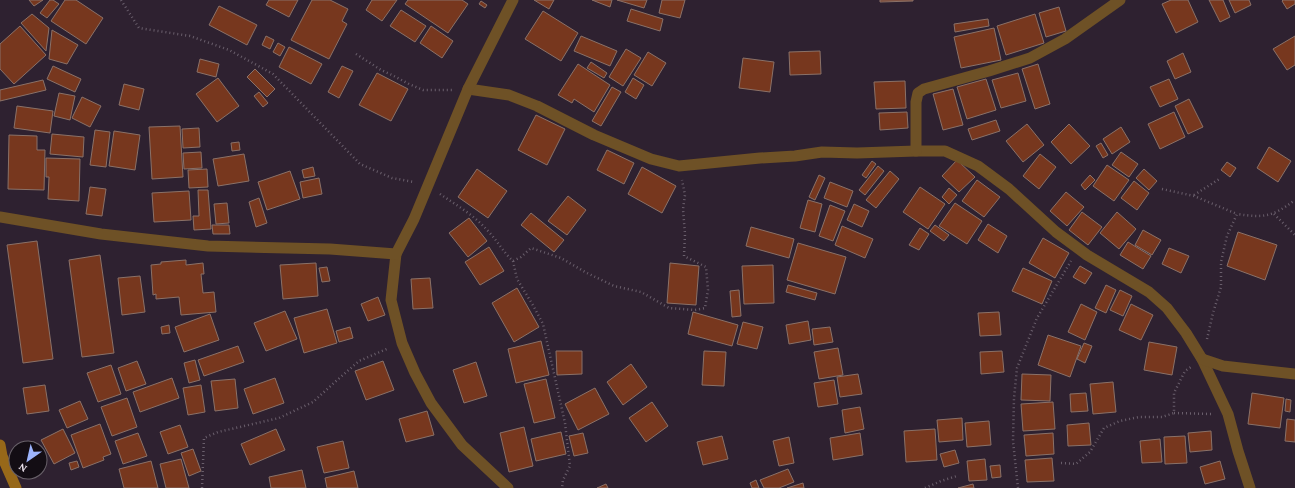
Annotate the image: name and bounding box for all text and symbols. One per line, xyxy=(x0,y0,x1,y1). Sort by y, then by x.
north arrow xyxy=(8,440,48,480)
text: N xyxy=(16,461,29,475)

